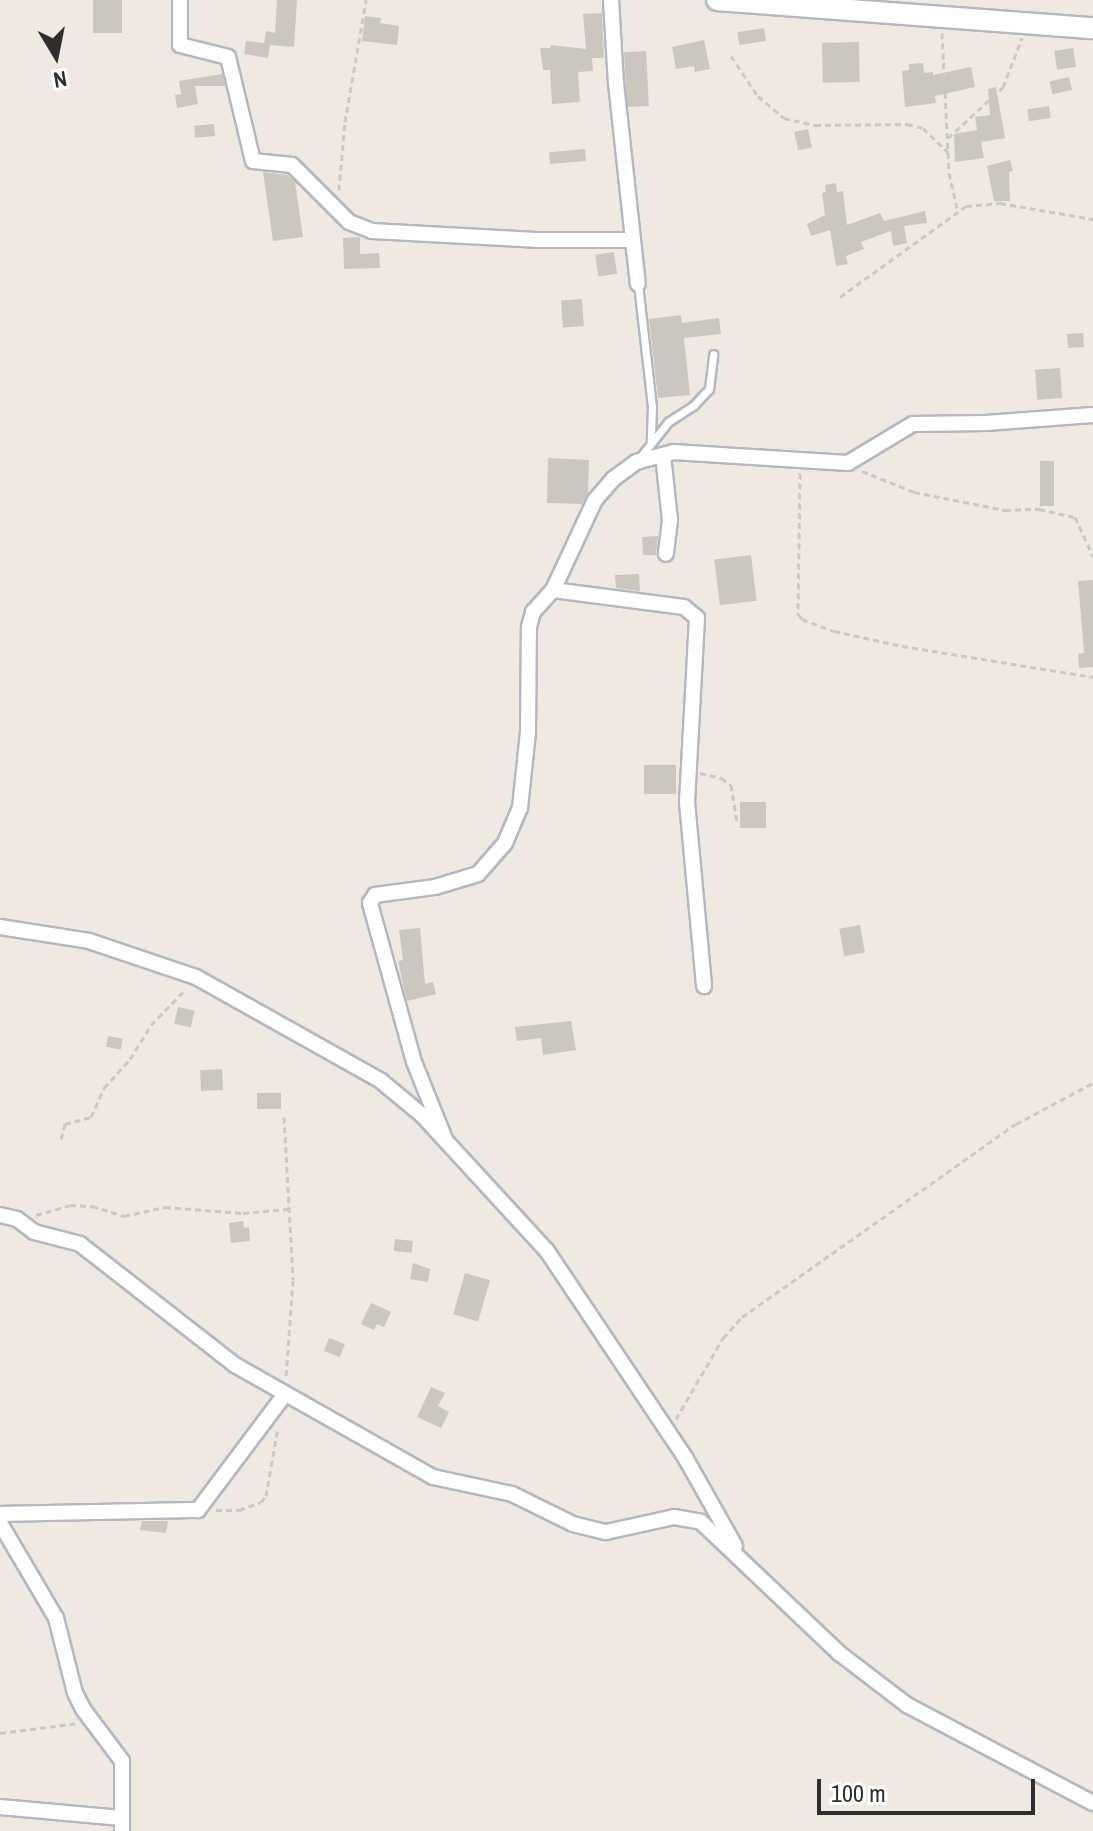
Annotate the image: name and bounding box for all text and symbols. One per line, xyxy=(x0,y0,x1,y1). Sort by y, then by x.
north arrow xyxy=(16,16,96,96)
text: N xyxy=(51,64,69,96)
scale bar xyxy=(821,1763,1039,1813)
text: 100 m xyxy=(831,1777,886,1809)

